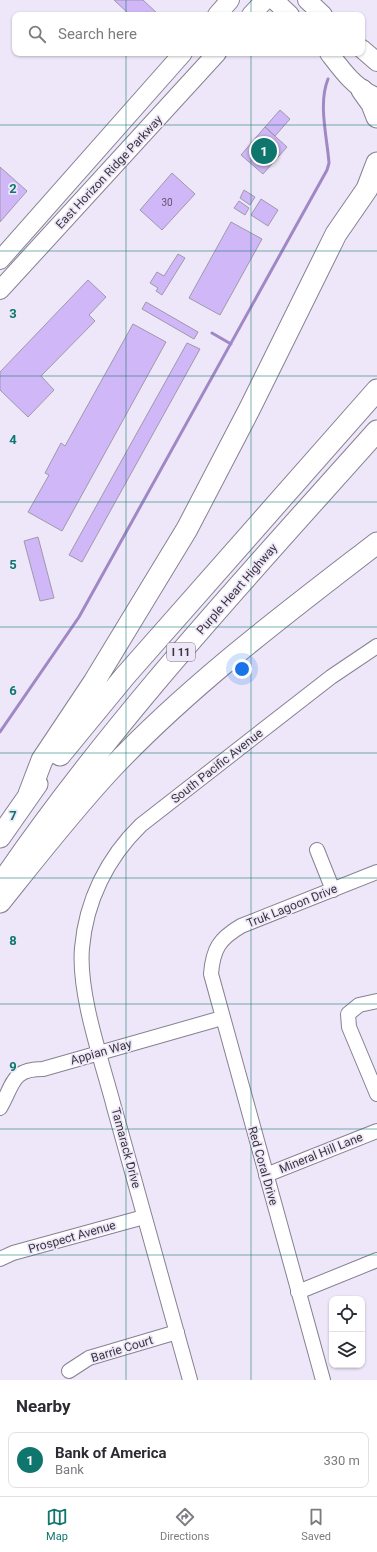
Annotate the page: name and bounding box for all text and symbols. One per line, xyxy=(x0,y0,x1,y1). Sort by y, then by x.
search box xyxy=(12,12,365,56)
icon: search xyxy=(26,23,48,45)
text: Search here xyxy=(58,25,137,43)
street label: East Horizon Ridge Parkway xyxy=(53,112,165,231)
pin: 1 xyxy=(251,136,277,166)
text: 2 xyxy=(9,181,17,196)
house number: 30 xyxy=(161,197,173,208)
text: 3 xyxy=(9,306,17,321)
text: 4 xyxy=(9,432,17,447)
street label: Purple Heart Highway xyxy=(194,540,281,637)
text: 5 xyxy=(9,557,17,572)
road number: I 11 xyxy=(167,643,195,661)
your location xyxy=(232,659,252,679)
text: 6 xyxy=(9,683,17,698)
street label: South Pacific Avenue xyxy=(168,726,266,806)
text: 7 xyxy=(9,808,17,823)
street label: Truk Lagoon Drive xyxy=(245,881,339,931)
text: 8 xyxy=(9,933,17,948)
street label: Appian Way xyxy=(69,1037,133,1067)
text: 9 xyxy=(9,1059,17,1074)
street label: Tamarack Drive xyxy=(109,1106,143,1190)
street label: Red Coral Drive xyxy=(245,1125,281,1207)
street label: Mineral Hill Lane xyxy=(277,1130,365,1176)
street label: Prospect Avenue xyxy=(27,1218,117,1256)
map controls xyxy=(329,1296,365,1368)
button: locate xyxy=(329,1296,365,1332)
button: layers xyxy=(329,1332,365,1368)
street label: Barrie Court xyxy=(89,1333,155,1365)
text: Nearby xyxy=(16,1396,71,1416)
text: Bank of America xyxy=(55,1444,167,1462)
text: 1 xyxy=(26,1453,34,1468)
text: 330 m xyxy=(323,1453,360,1468)
text: Bank xyxy=(55,1462,84,1477)
tab: Map xyxy=(46,1506,68,1543)
tab: Directions xyxy=(160,1506,209,1543)
tab: Saved xyxy=(301,1506,331,1543)

